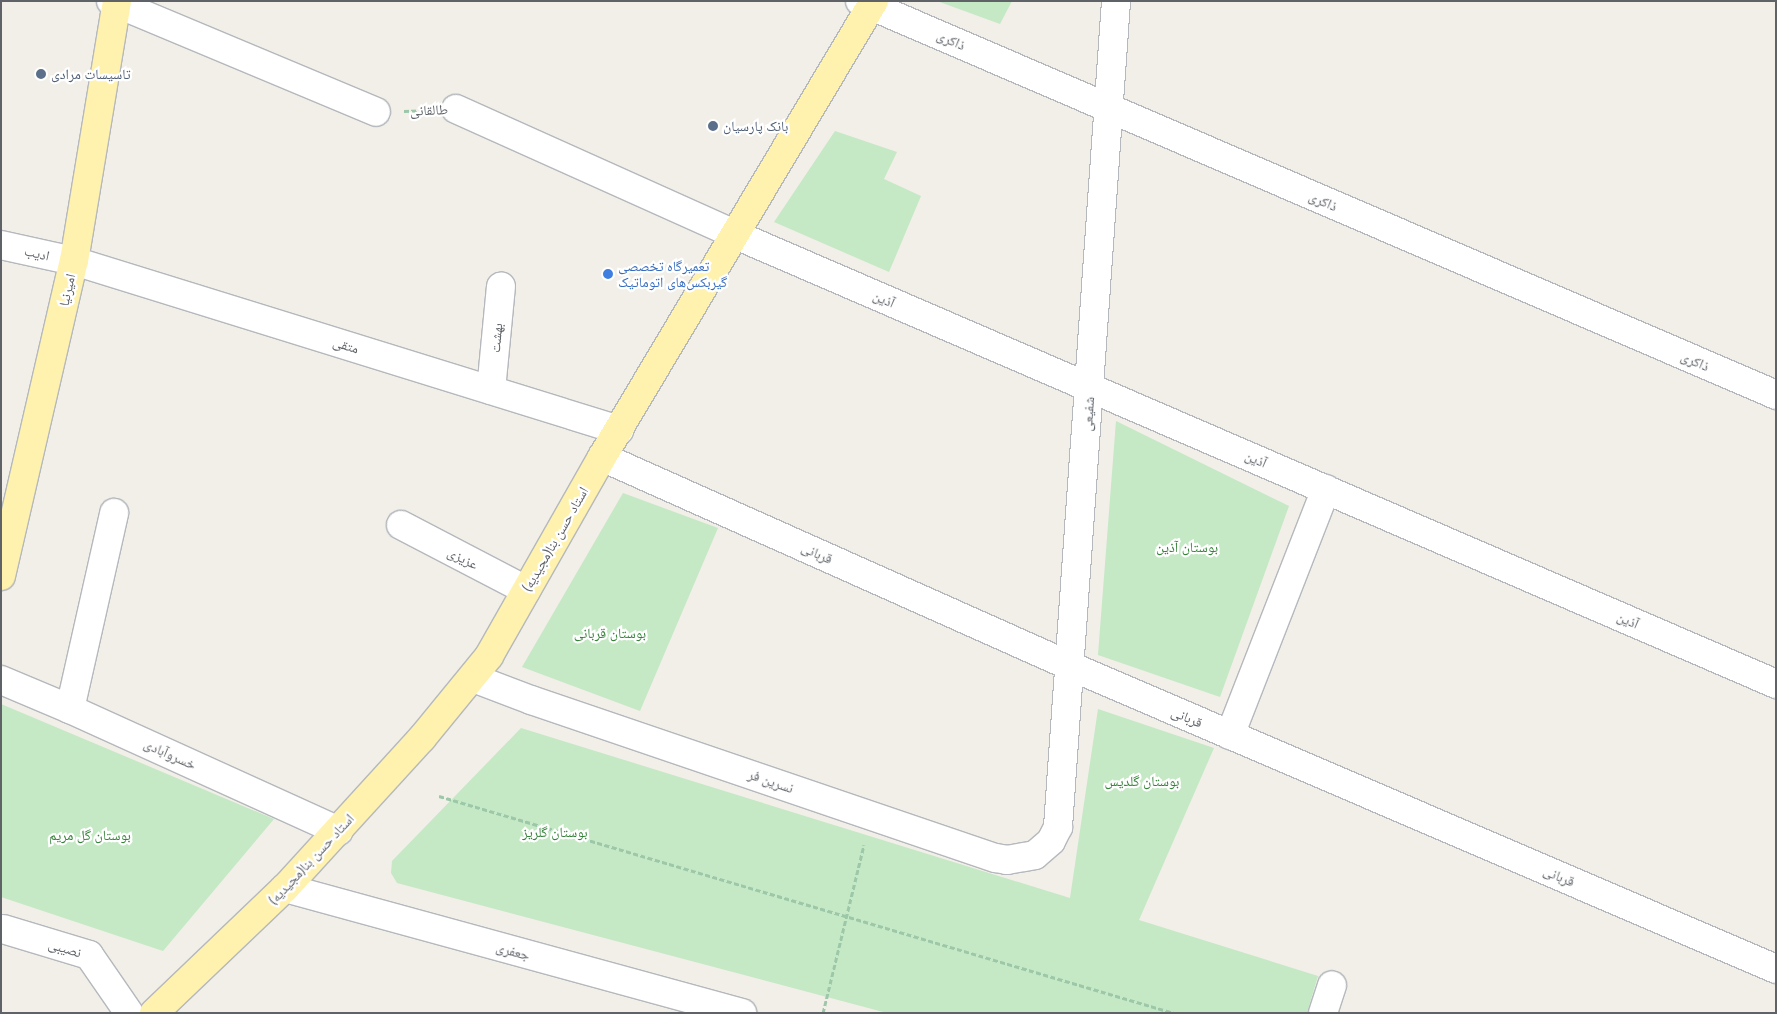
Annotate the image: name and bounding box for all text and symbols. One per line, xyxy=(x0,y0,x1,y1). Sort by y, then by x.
street label: ذاکری xyxy=(934,27,968,53)
place label: تاسیسات مرادی xyxy=(51,66,131,82)
marker: تاسیسات مرادی xyxy=(35,68,47,80)
street label: طالقانی xyxy=(410,101,448,119)
place label: بانک پارسیان xyxy=(723,118,788,134)
marker: بانک پارسیان xyxy=(707,120,719,132)
street label: ذاکری xyxy=(1306,188,1340,214)
street label: ادیب xyxy=(23,242,51,264)
place label: تعمیرگاه تخصصی گیربکس‌های اتوماتیک xyxy=(618,258,727,290)
marker: تعمیرگاه تخصصی گیربکس‌های اتوماتیک xyxy=(602,268,614,280)
street label: امیرنیا xyxy=(55,272,79,308)
street label: آذین xyxy=(871,287,897,311)
street label: بهشت xyxy=(486,322,506,354)
street label: متقی xyxy=(331,333,361,357)
street label: ذاکری xyxy=(1678,348,1712,374)
street label: شفیعی xyxy=(1078,396,1098,432)
street label: آذین xyxy=(1243,447,1269,471)
street label: استاد حسن بنا(مجیدیه) xyxy=(518,484,592,594)
street label: قربانی xyxy=(799,539,835,567)
park label: بوستان آذین xyxy=(1156,539,1218,555)
street label: عزیزی xyxy=(445,543,481,573)
street label: آذین xyxy=(1615,608,1641,632)
park label: بوستان قربانی xyxy=(574,625,646,641)
street label: قربانی xyxy=(1169,703,1205,731)
street label: خسروآبادی xyxy=(141,735,199,773)
street label: نسرین فر xyxy=(746,765,796,797)
park label: بوستان گلدیس xyxy=(1105,773,1179,789)
street label: استاد حسن بنا(مجیدیه) xyxy=(265,810,357,908)
park label: بوستان گلریز xyxy=(522,824,588,840)
park label: بوستان گل مریم xyxy=(49,827,131,843)
street label: قربانی xyxy=(1541,862,1577,890)
street label: نصیبی xyxy=(47,935,83,961)
street label: جعفری xyxy=(494,938,532,964)

